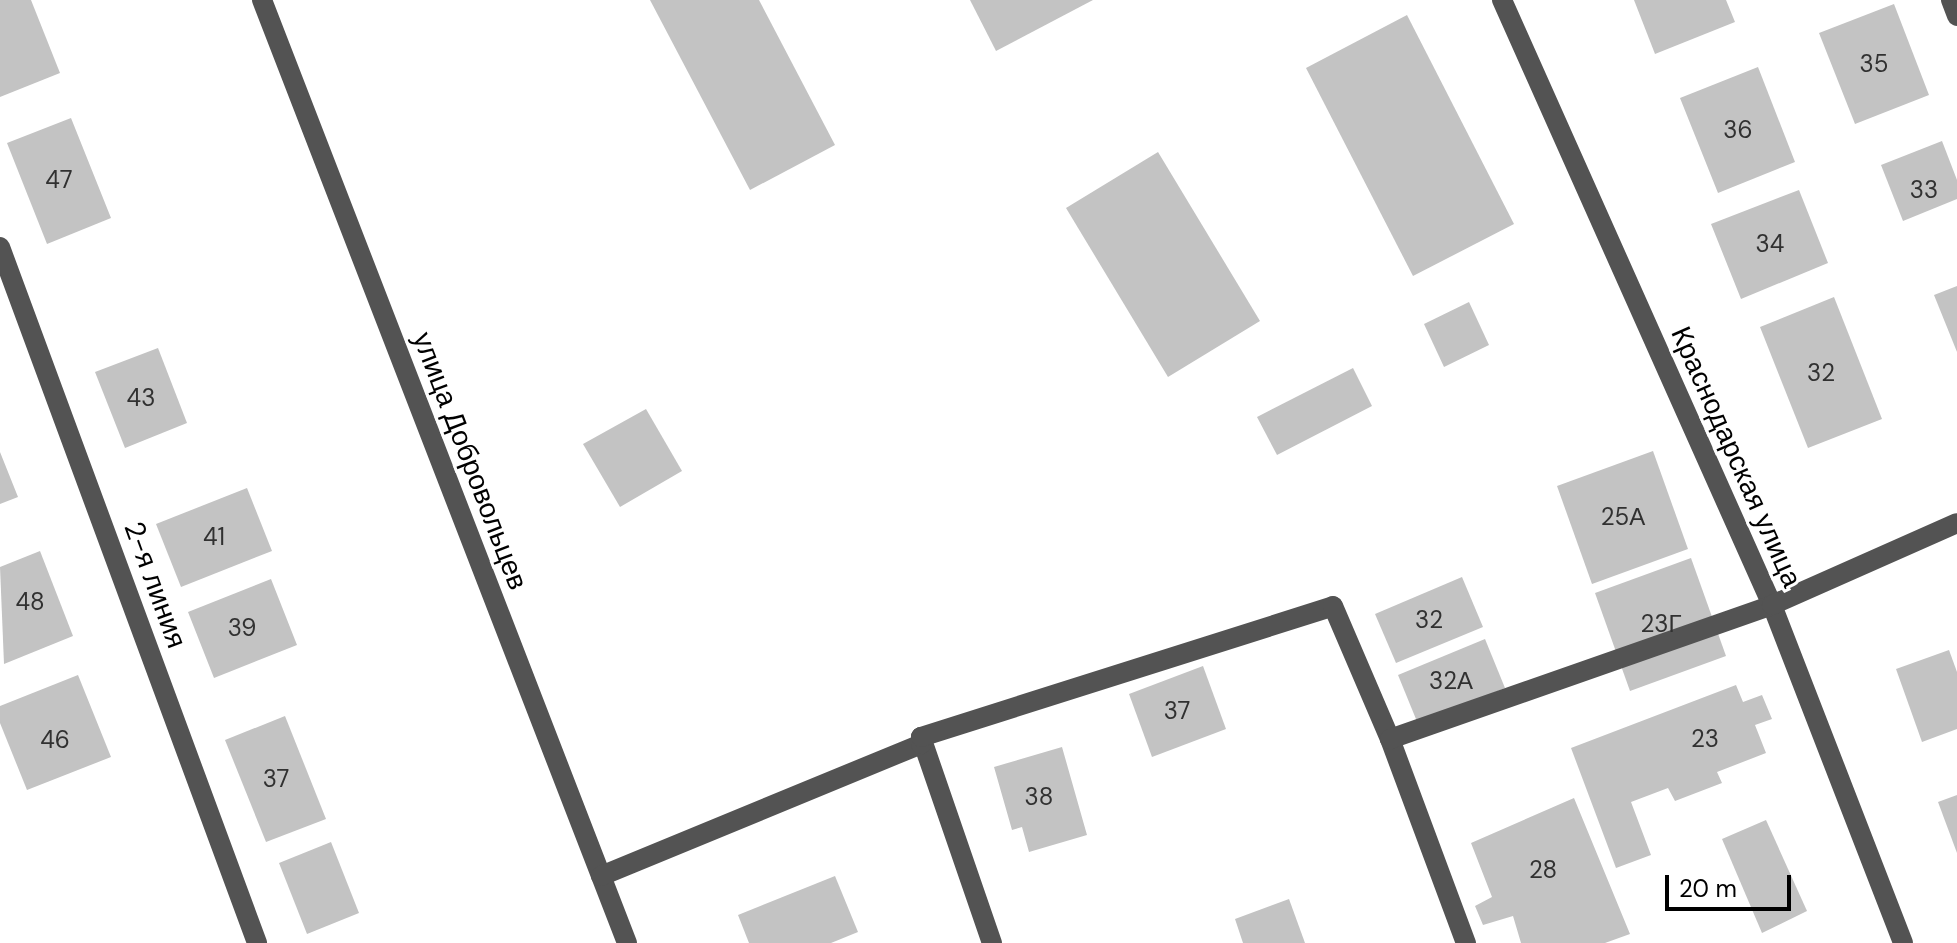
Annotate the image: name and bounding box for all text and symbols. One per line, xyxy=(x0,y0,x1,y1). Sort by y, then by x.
house number: 35 xyxy=(1860,50,1888,78)
house number: 36 xyxy=(1723,116,1753,144)
house number: 47 xyxy=(45,166,73,194)
house number: 33 xyxy=(1910,176,1938,204)
house number: 34 xyxy=(1756,230,1784,258)
street label: Краснодарская улица xyxy=(1663,322,1809,592)
street label: улица Добровольцев xyxy=(405,328,535,594)
house number: 32 xyxy=(1807,359,1835,387)
house number: 43 xyxy=(127,384,155,412)
house number: 25А xyxy=(1601,503,1645,531)
street label: 2-я линия xyxy=(117,517,193,653)
house number: 41 xyxy=(203,523,225,551)
house number: 48 xyxy=(15,588,45,616)
house number: 32 xyxy=(1415,606,1443,634)
house number: 23Г xyxy=(1640,610,1682,638)
house number: 39 xyxy=(228,614,256,642)
house number: 32А xyxy=(1429,667,1473,695)
house number: 37 xyxy=(1164,697,1190,725)
house number: 23 xyxy=(1691,725,1719,753)
house number: 46 xyxy=(40,726,70,754)
house number: 37 xyxy=(263,765,289,793)
house number: 38 xyxy=(1025,783,1053,811)
house number: 28 xyxy=(1529,856,1557,884)
scale bar xyxy=(1669,859,1795,909)
text: 20 m xyxy=(1679,873,1737,904)

